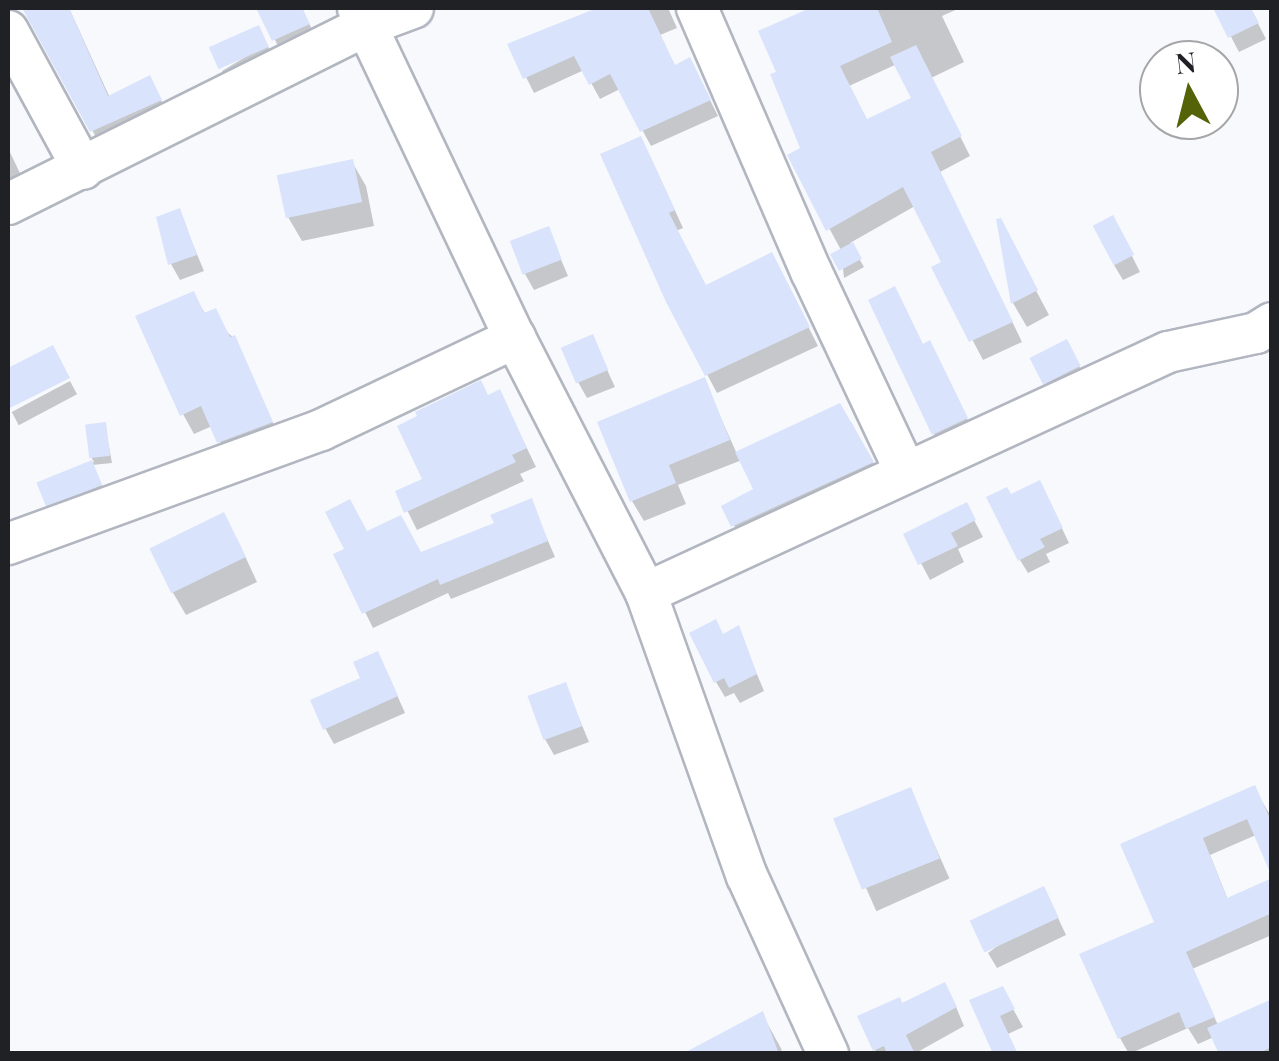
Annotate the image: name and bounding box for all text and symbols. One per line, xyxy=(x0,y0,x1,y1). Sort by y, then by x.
north arrow xyxy=(1139,40,1239,140)
text: N xyxy=(1173,42,1198,81)

